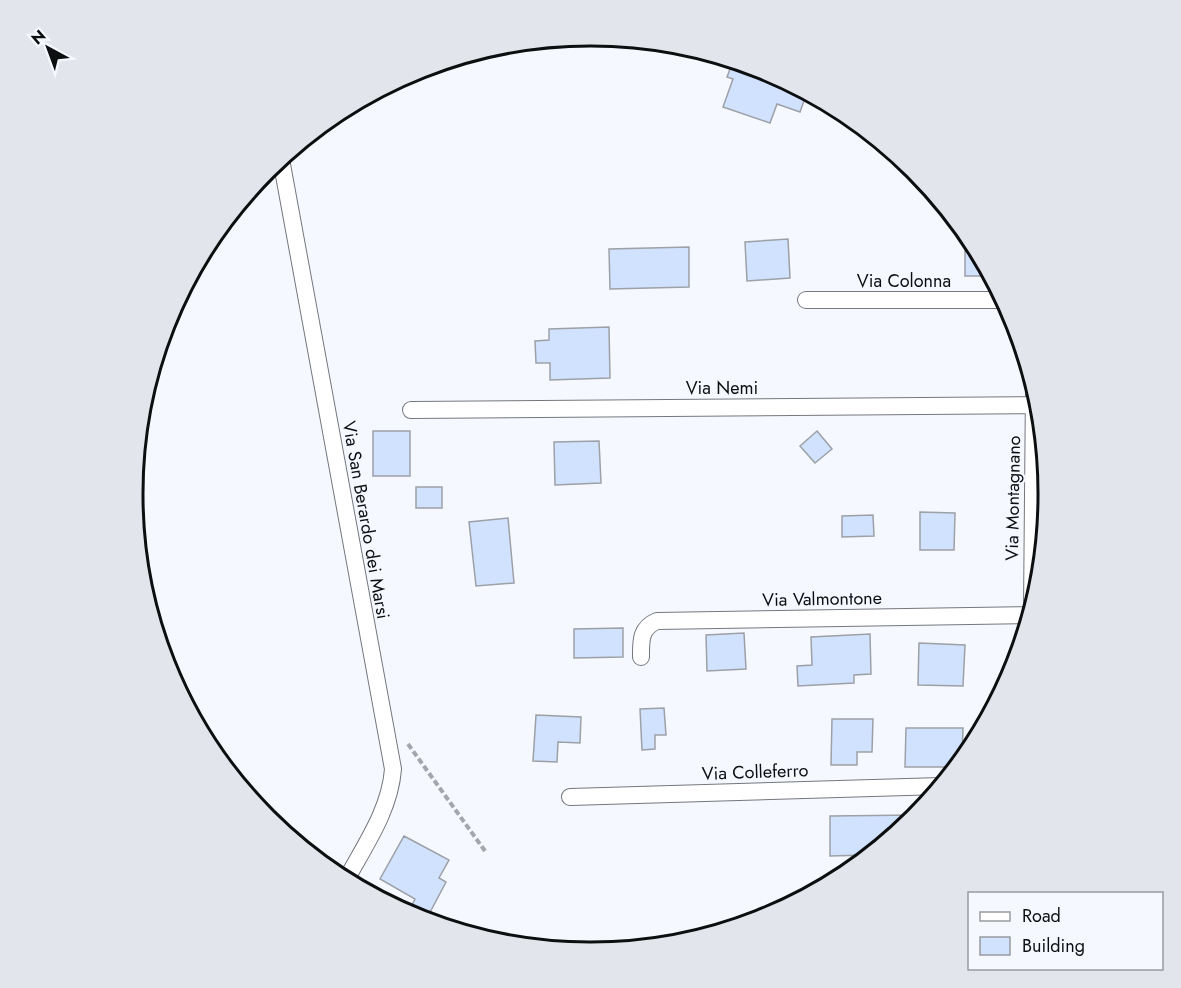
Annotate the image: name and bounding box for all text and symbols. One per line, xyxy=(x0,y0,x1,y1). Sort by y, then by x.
north arrow xyxy=(18,18,78,78)
text: N xyxy=(26,24,51,50)
street label: Via Colonna xyxy=(857,268,951,294)
street label: Via Nemi xyxy=(686,375,758,401)
street label: Via San Berardo dei Marsi xyxy=(336,419,396,621)
street label: Via Montagnano xyxy=(999,435,1027,561)
street label: Via Valmontone xyxy=(762,585,882,613)
street label: Via Colleferro xyxy=(701,757,809,787)
legend xyxy=(968,892,1163,970)
text: Road xyxy=(1022,903,1061,929)
text: Building xyxy=(1022,933,1085,959)

